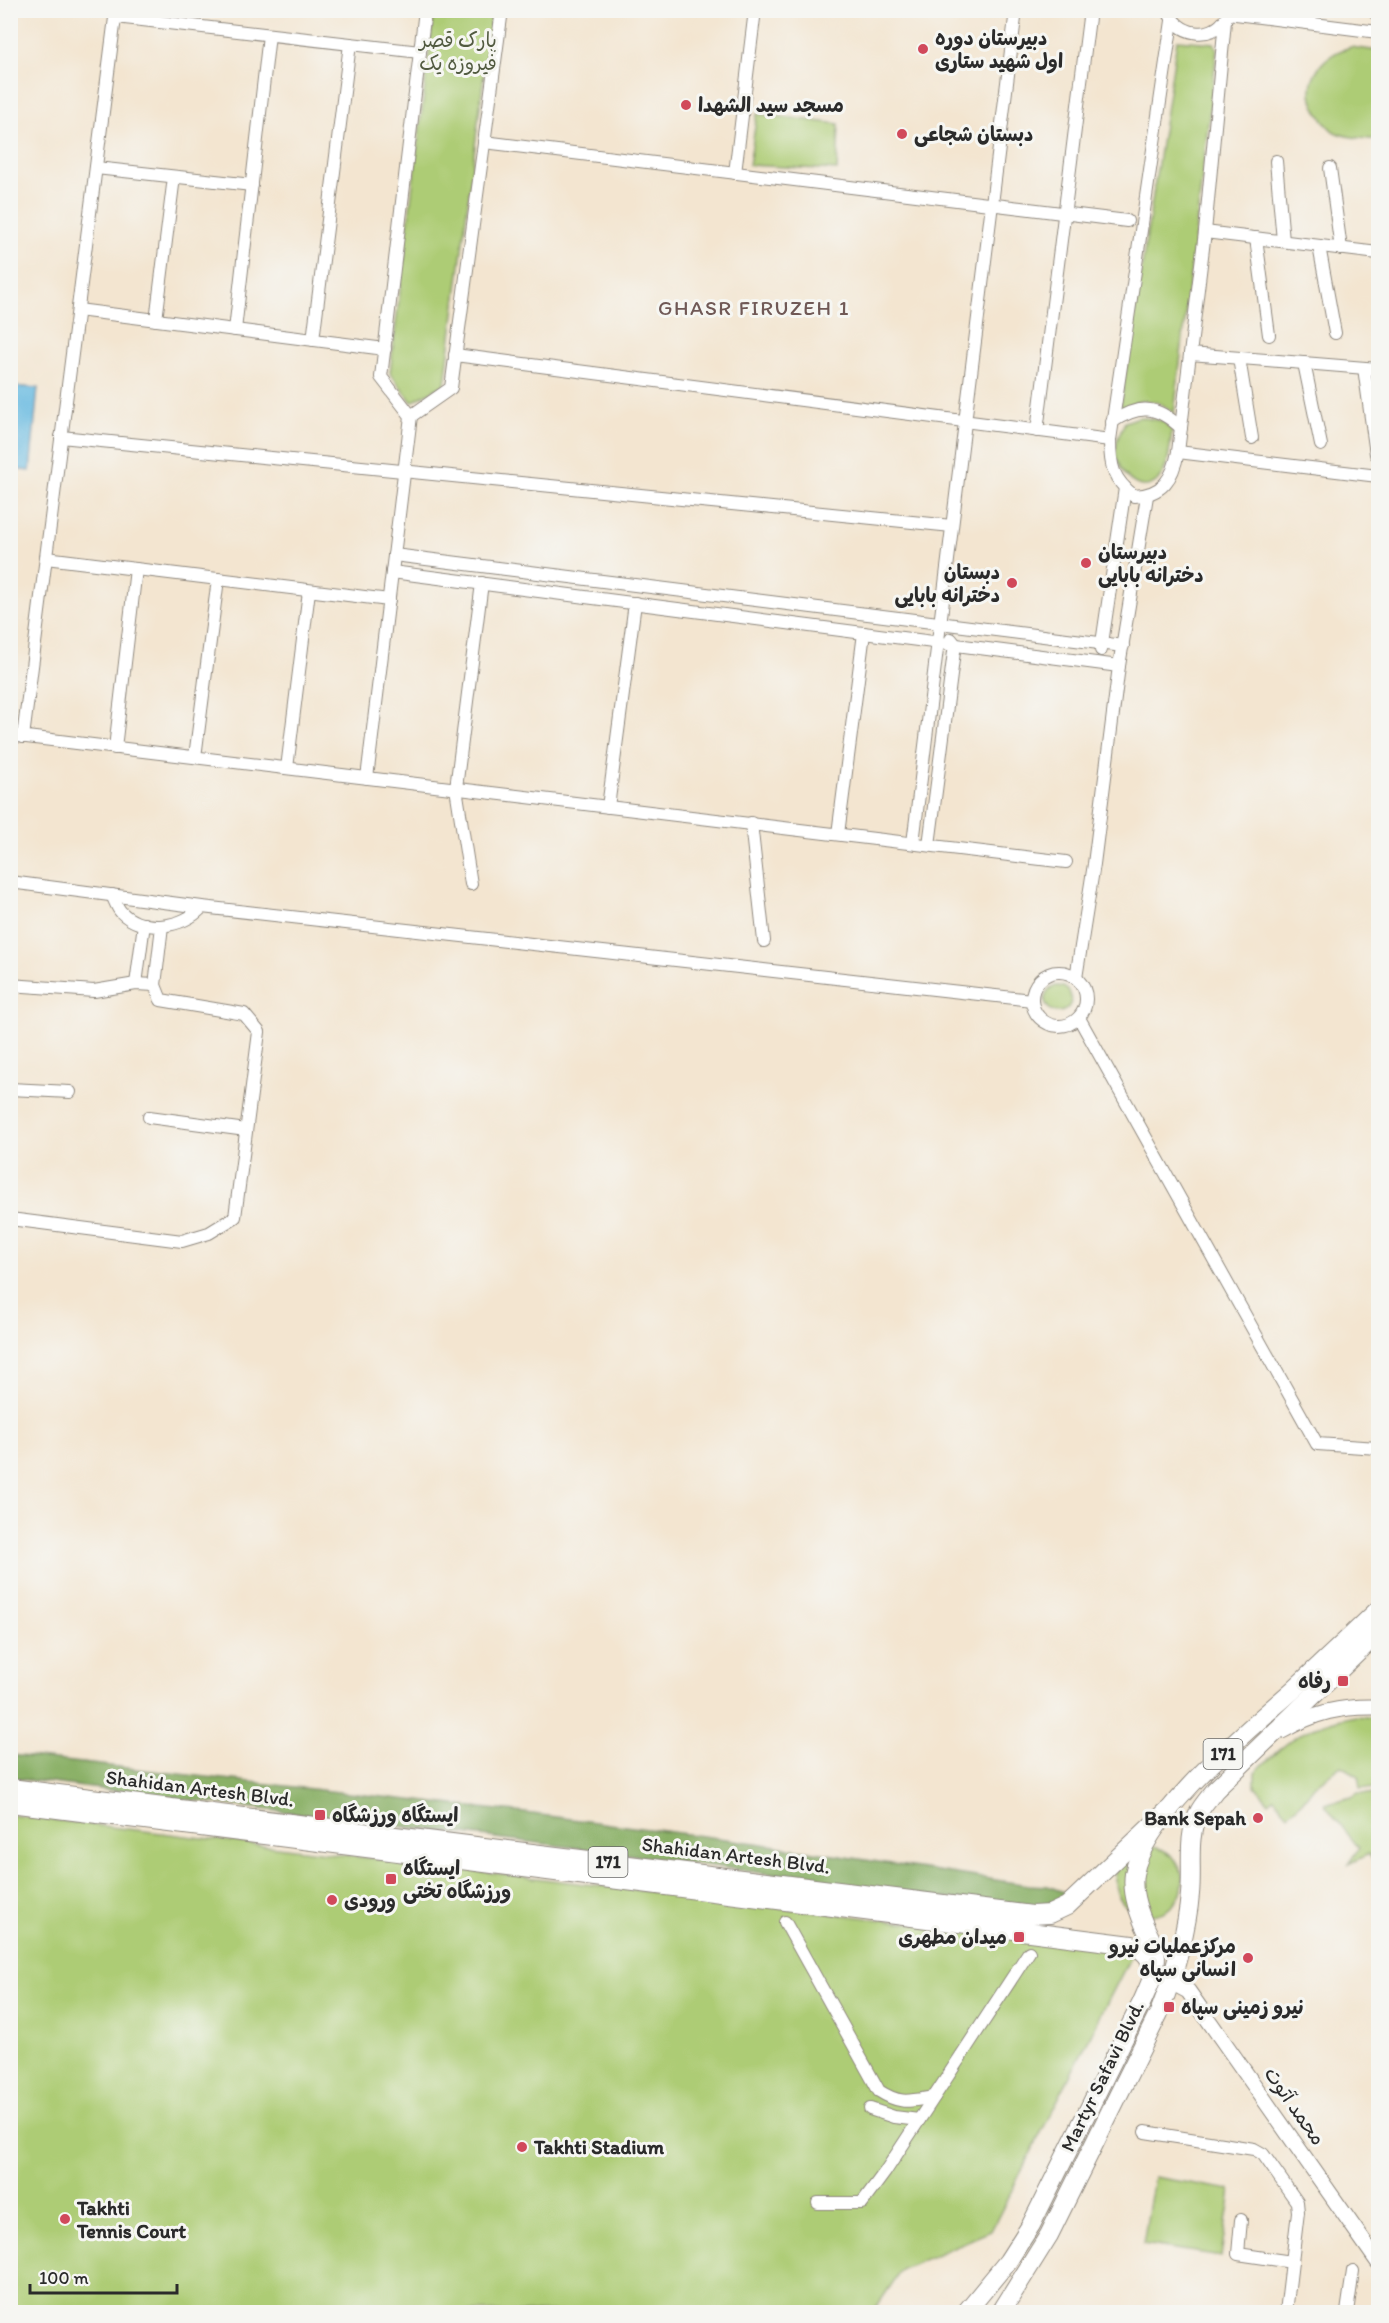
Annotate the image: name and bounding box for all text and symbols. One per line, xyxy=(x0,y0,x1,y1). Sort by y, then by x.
place label: دبیرستان دوره اول شهید ستاری xyxy=(935,26,1063,74)
park label: پارک قصر فیروزه یک xyxy=(417,28,497,75)
marker: دبیرستان دوره اول شهید ستاری xyxy=(916,42,930,56)
place label: مسجد سید الشهدا xyxy=(698,93,844,117)
marker: مسجد سید الشهدا xyxy=(679,98,693,112)
place label: دبستان شجاعی xyxy=(914,122,1033,147)
marker: دبستان شجاعی xyxy=(895,127,909,141)
district label: GHASR FIRUZEH 1 xyxy=(658,295,850,320)
place label: دبیرستان دخترانه بابایی xyxy=(1098,540,1204,588)
marker: دبیرستان دخترانه بابایی xyxy=(1079,556,1093,570)
place label: دبستان دخترانه بابایی xyxy=(894,560,1000,608)
marker: دبستان دخترانه بابایی xyxy=(1005,576,1019,590)
place label: رفاه xyxy=(1298,1669,1331,1693)
marker: رفاه xyxy=(1336,1674,1350,1688)
road number: 171 xyxy=(1204,1739,1242,1769)
street label: Shahidan Artesh Blvd. xyxy=(105,1765,295,1811)
place label: ایستگاه ورزشگاه xyxy=(332,1803,458,1828)
place label: Bank Sepah xyxy=(1144,1806,1246,1831)
marker: ایستگاه ورزشگاه xyxy=(313,1808,327,1822)
marker: Bank Sepah xyxy=(1251,1811,1265,1825)
street label: Shahidan Artesh Blvd. xyxy=(641,1832,831,1878)
road number: 171 xyxy=(588,1847,628,1877)
place label: ایستگاه ورزشگاه تختی xyxy=(403,1856,511,1904)
marker: ایستگاه ورزشگاه تختی xyxy=(384,1872,398,1886)
place label: ورودی xyxy=(344,1888,396,1914)
marker: ورودی xyxy=(325,1893,339,1907)
place label: میدان مطهری xyxy=(898,1925,1007,1949)
marker: میدان مطهری xyxy=(1012,1930,1026,1944)
place label: مرکزعملیات نیرو انسانی سپاه xyxy=(1107,1934,1236,1982)
marker: مرکزعملیات نیرو انسانی سپاه xyxy=(1241,1951,1255,1965)
place label: نیرو زمینی سپاه xyxy=(1181,1995,1304,2020)
street label: Martyr Safavi Blvd. xyxy=(1055,1997,1149,2155)
marker: نیرو زمینی سپاه xyxy=(1162,2000,1176,2014)
street label: محمد آتوت xyxy=(1259,2062,1331,2150)
place label: Takhti Stadium xyxy=(533,2135,664,2159)
marker: Takhti Stadium xyxy=(515,2140,529,2154)
place label: Takhti Tennis Court xyxy=(76,2196,186,2243)
marker: Takhti Tennis Court xyxy=(58,2212,72,2226)
scale bar xyxy=(30,2257,177,2295)
text: 100 m xyxy=(39,2267,89,2289)

